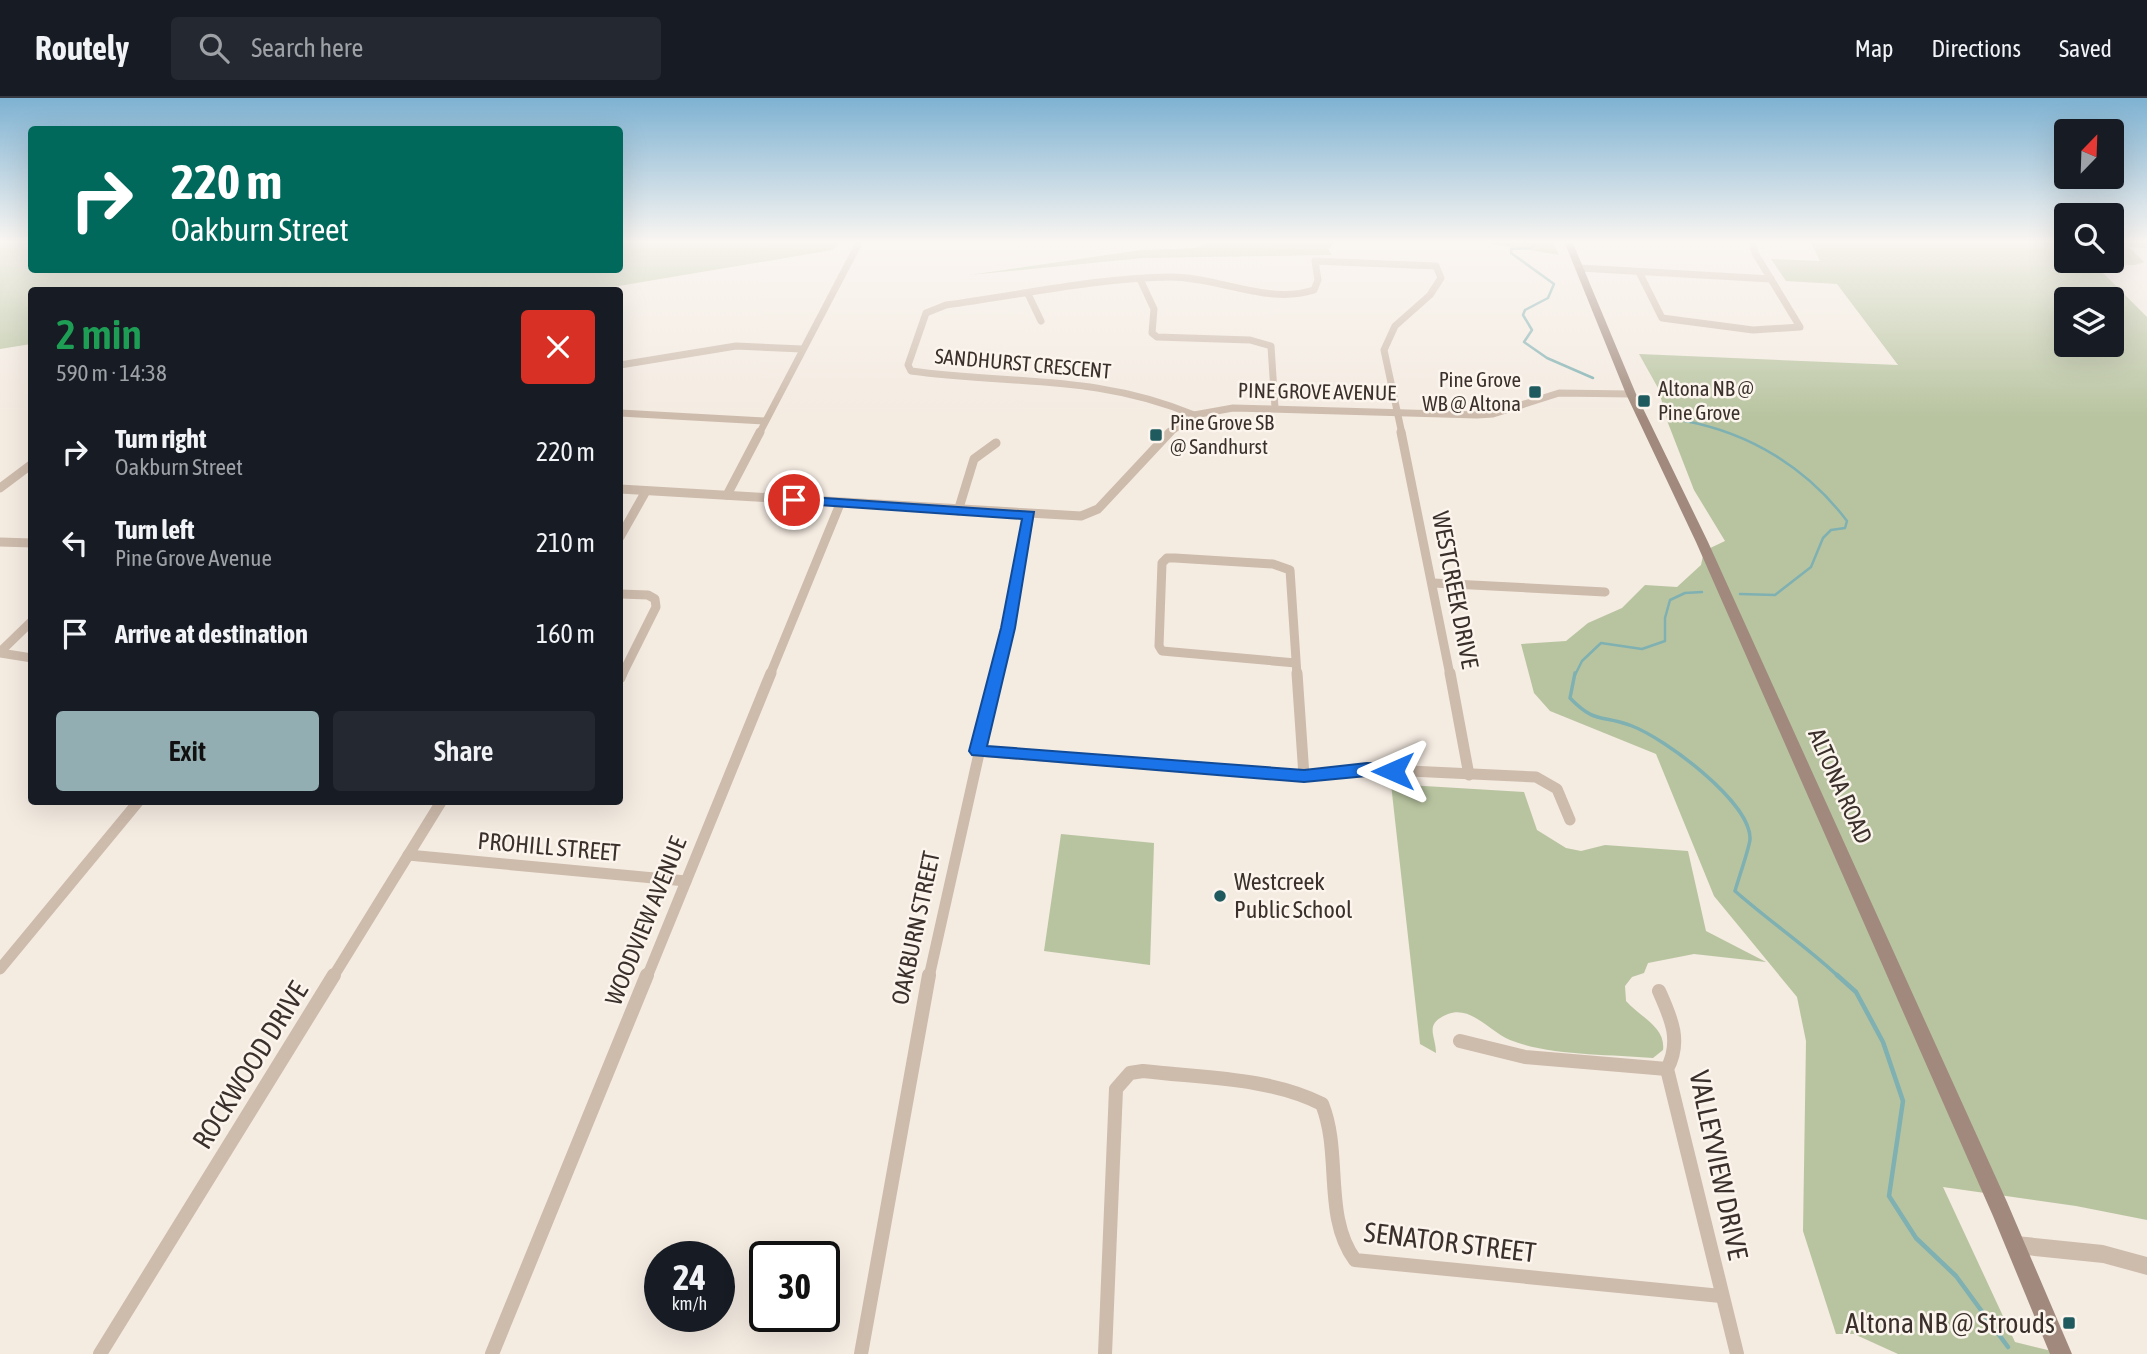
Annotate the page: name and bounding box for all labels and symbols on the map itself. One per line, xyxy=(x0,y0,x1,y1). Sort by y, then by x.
north arrow xyxy=(2054,119,2124,189)
street label: SANDHURST CRESCENT xyxy=(934,343,1112,383)
place label: Pine Grove WB @ Altona xyxy=(1422,367,1521,415)
place label: Altona NB @ Pine Grove xyxy=(1658,376,1754,424)
street label: PINE GROVE AVENUE xyxy=(1238,378,1396,404)
marker: Pine Grove WB @ Altona xyxy=(1527,384,1543,400)
marker: Altona NB @ Pine Grove xyxy=(1636,393,1652,409)
place label: Pine Grove SB @ Sandhurst xyxy=(1170,410,1274,458)
marker: Pine Grove SB @ Sandhurst xyxy=(1148,427,1164,443)
pin xyxy=(764,470,824,530)
street label: WESTCREEK DRIVE xyxy=(1427,509,1484,671)
street label: ALTONA ROAD xyxy=(1803,724,1878,848)
position arrow xyxy=(1356,734,1430,808)
street label: PROHILL STREET xyxy=(477,827,622,866)
street label: WOODVIEW AVENUE xyxy=(599,833,692,1009)
street label: OAKBURN STREET xyxy=(886,848,945,1007)
place label: Westcreek Public School xyxy=(1234,868,1353,923)
marker: Westcreek Public School xyxy=(1212,888,1228,904)
street label: ROCKWOOD DRIVE xyxy=(186,975,314,1155)
street label: VALLEYVIEW DRIVE xyxy=(1683,1068,1755,1262)
street label: SENATOR STREET xyxy=(1362,1216,1538,1268)
speed limit sign: 30 xyxy=(749,1241,840,1332)
place label: Altona NB @ Strouds xyxy=(1845,1307,2055,1339)
marker: Altona NB @ Strouds xyxy=(2061,1315,2077,1331)

